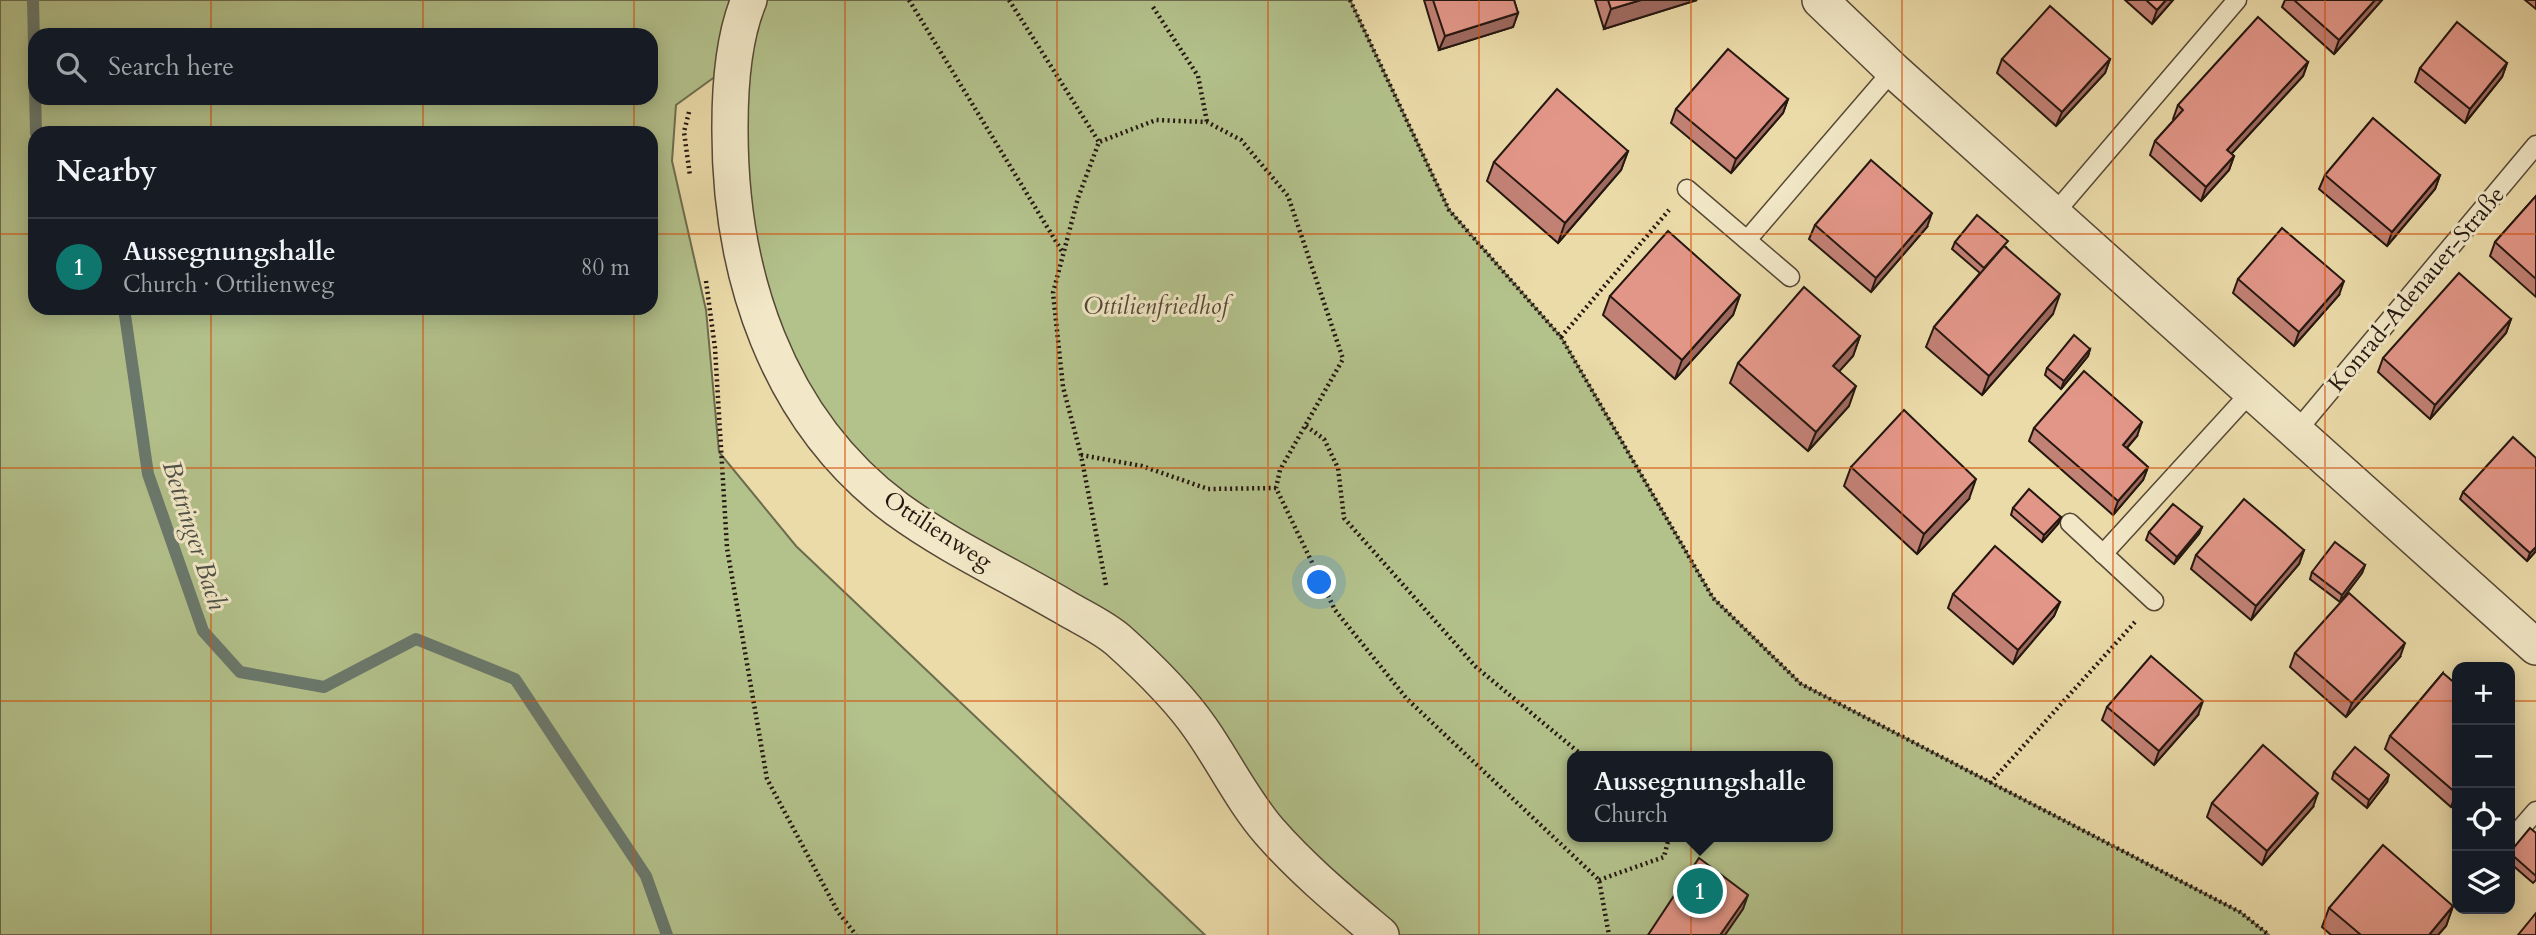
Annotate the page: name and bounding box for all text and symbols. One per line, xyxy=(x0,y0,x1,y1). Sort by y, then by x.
search box xyxy=(28,28,658,105)
icon: search xyxy=(52,48,90,86)
text: Search here xyxy=(108,49,234,84)
text: Nearby xyxy=(56,151,157,192)
street label: Konrad-Adenauer-Straße xyxy=(2320,179,2512,399)
text: Aussegnungshalle xyxy=(123,234,336,269)
text: 1 xyxy=(73,252,85,283)
text: 80 m xyxy=(581,252,630,283)
text: Church · Ottilienweg xyxy=(123,269,334,300)
park label: Ottilienfriedhof xyxy=(1083,290,1234,323)
water label: Bettringer Bach xyxy=(154,456,235,615)
street label: Ottilienweg xyxy=(877,483,999,578)
your location xyxy=(1302,565,1336,599)
map controls xyxy=(2452,662,2515,914)
button: + xyxy=(2452,662,2515,725)
button: − xyxy=(2452,725,2515,788)
popup xyxy=(1567,751,1833,842)
text: Aussegnungshalle xyxy=(1594,764,1806,799)
button: locate xyxy=(2452,788,2515,851)
text: Church xyxy=(1594,799,1668,830)
button: layers xyxy=(2452,851,2515,914)
pin: 1 xyxy=(1677,865,1723,917)

